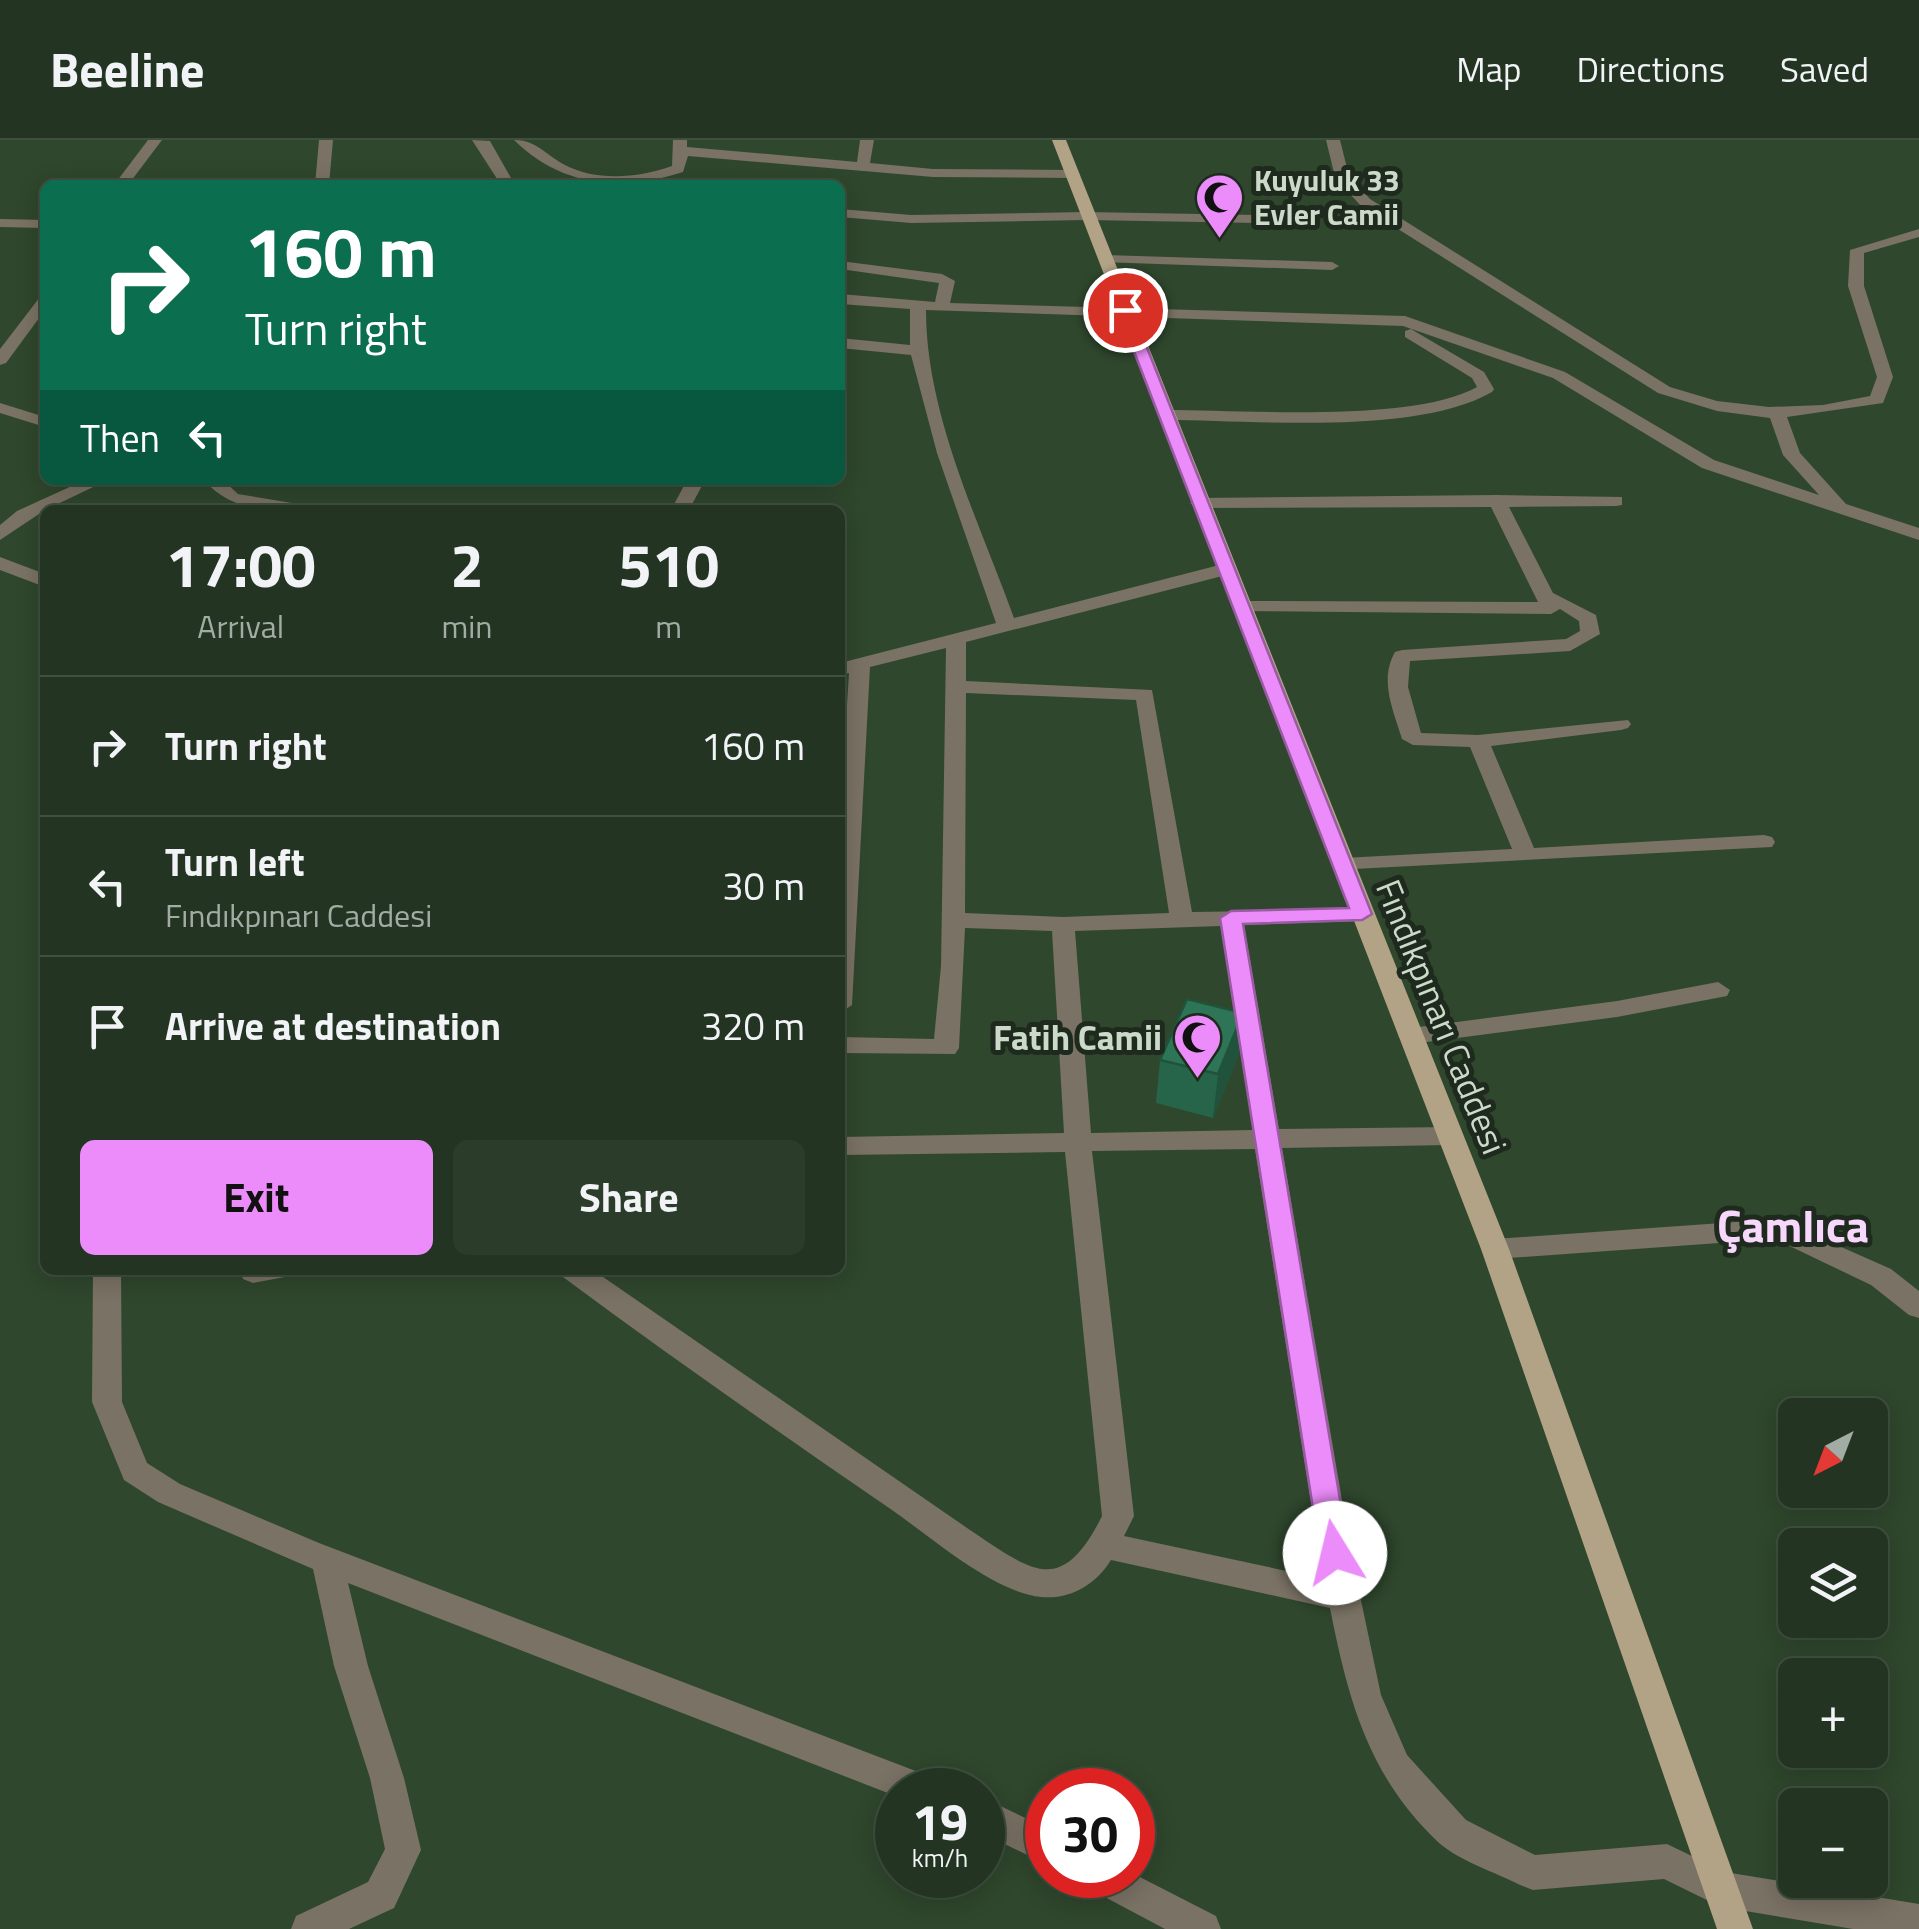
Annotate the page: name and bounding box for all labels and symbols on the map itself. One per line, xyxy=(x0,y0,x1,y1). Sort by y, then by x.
place label: Kuyuluk 33 Evler Camii xyxy=(1254,157,1400,237)
mosque icon: Kuyuluk 33 Evler Camii xyxy=(1193,172,1245,240)
pin xyxy=(1083,268,1168,353)
street label: Fındıkpınarı Caddesi xyxy=(1362,871,1522,1162)
place label: Fatih Camii xyxy=(993,1010,1162,1064)
mosque icon: Fatih Camii xyxy=(1171,1012,1223,1080)
district label: Çamlıca xyxy=(1717,1191,1869,1259)
north arrow xyxy=(1778,1398,1888,1508)
position arrow xyxy=(1283,1501,1387,1605)
speed limit sign: 30 xyxy=(1025,1768,1155,1898)

